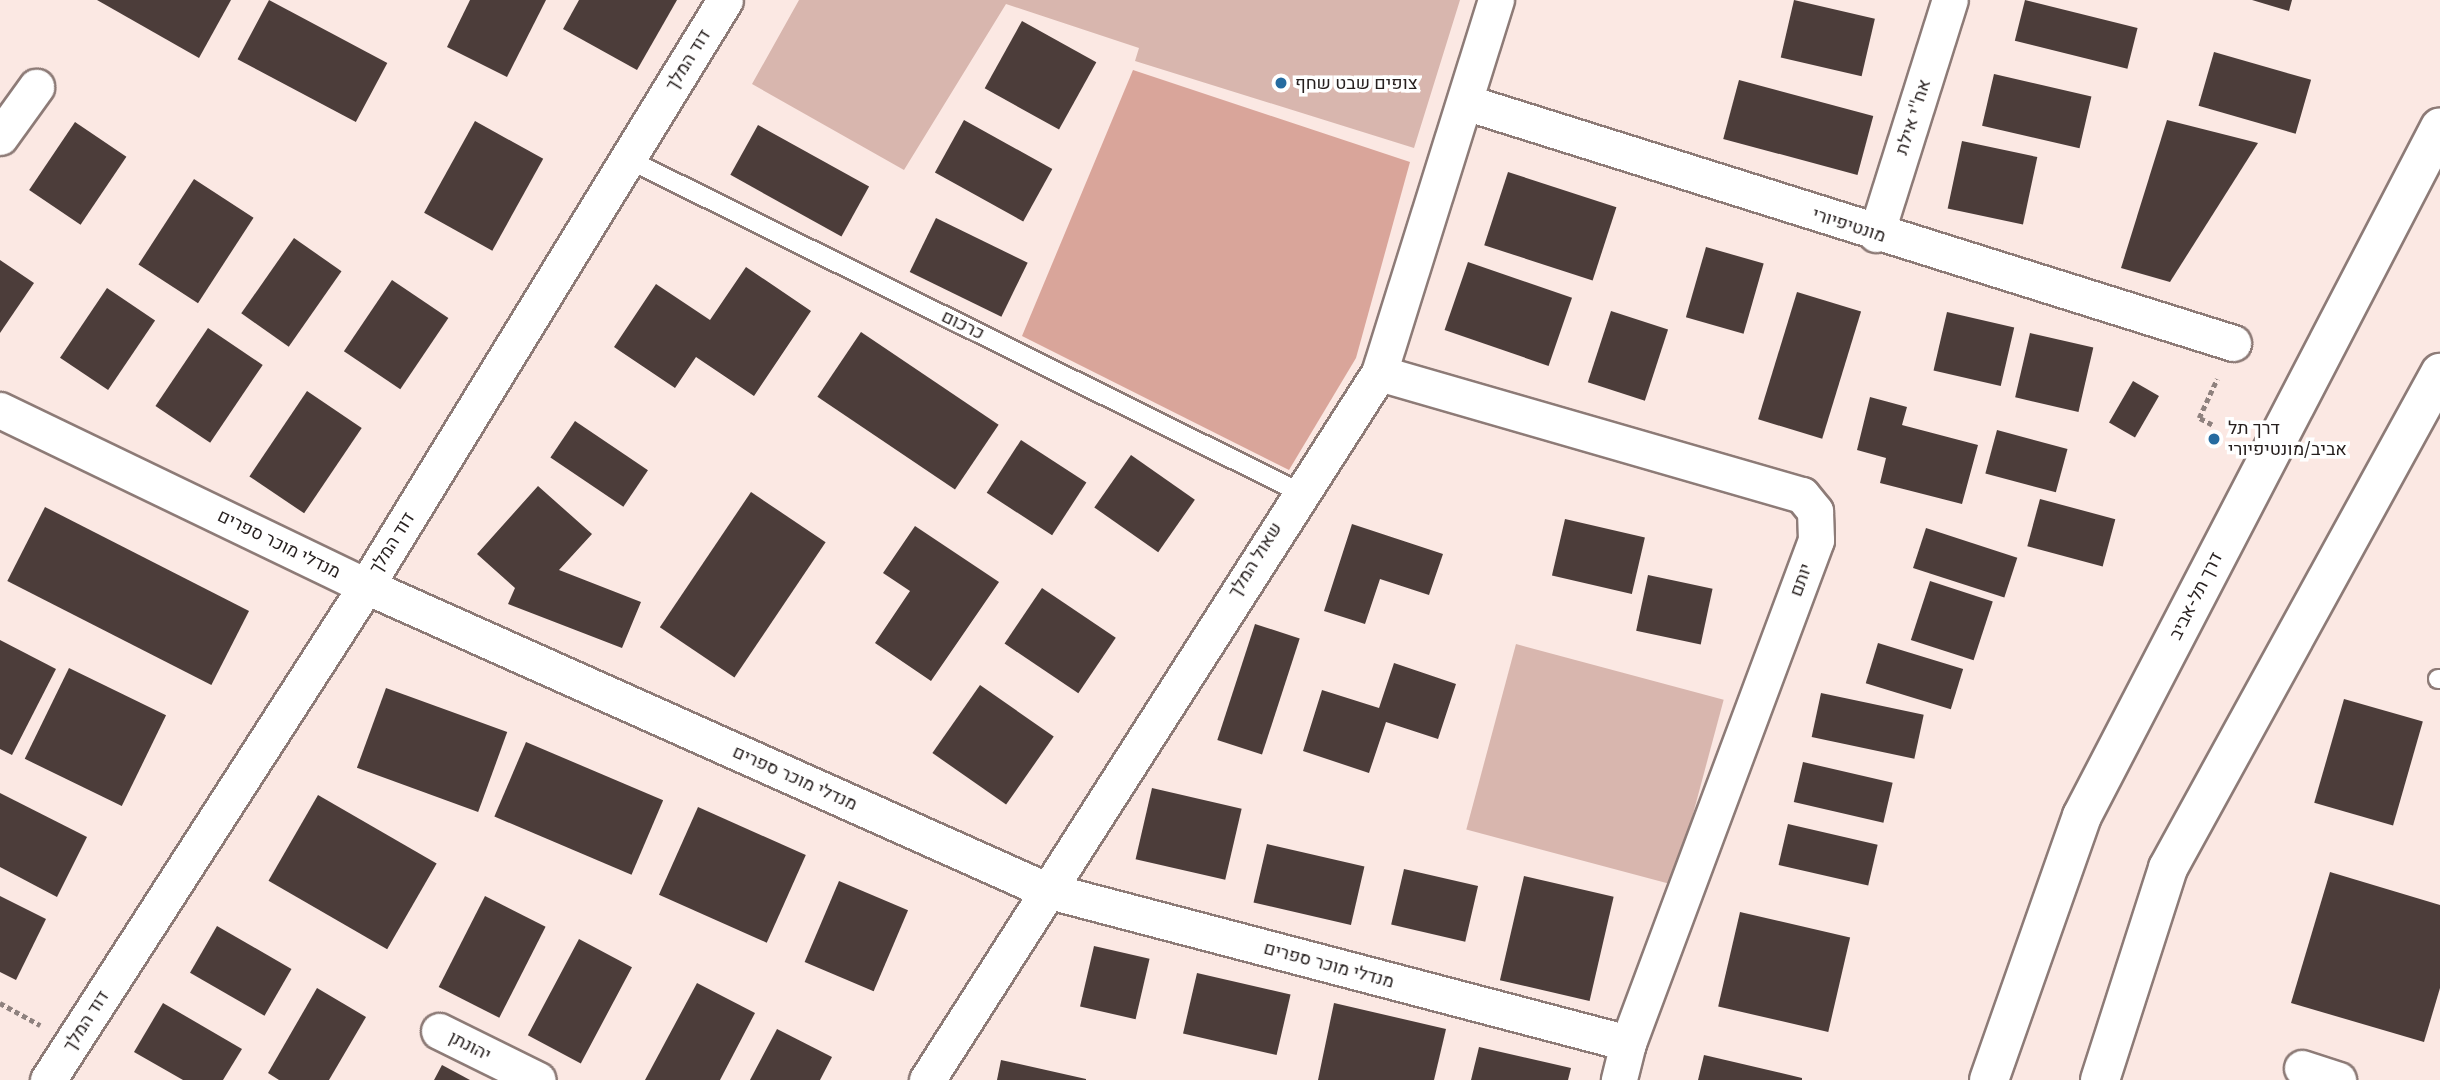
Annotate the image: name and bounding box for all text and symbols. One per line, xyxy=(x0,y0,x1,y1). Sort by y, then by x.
street label: דוד המלך xyxy=(661,25,715,95)
place label: צופים שבט שחף xyxy=(1295,72,1418,94)
marker: צופים שבט שחף xyxy=(1273,75,1289,91)
street label: אח''י אילת xyxy=(1891,76,1935,158)
street label: מונטיפיורי xyxy=(1809,203,1889,247)
street label: כרכום xyxy=(938,305,988,345)
place label: דרך תל אביב/מונטיפיורי xyxy=(2228,418,2347,460)
marker: דרך תל אביב/מונטיפיורי xyxy=(2206,431,2222,447)
street label: מנדלי מוכר ספרים xyxy=(214,505,344,583)
street label: דוד המלך xyxy=(365,508,419,578)
street label: שאול המלך xyxy=(1223,518,1287,602)
street label: דרך תל-אביב xyxy=(2165,549,2227,643)
street label: יותם xyxy=(1785,561,1817,599)
street label: מנדלי מוכר ספרים xyxy=(729,741,861,815)
street label: מנדלי מוכר ספרים xyxy=(1261,937,1397,993)
street label: דוד המלך xyxy=(58,986,114,1056)
street label: יהונתן xyxy=(445,1026,495,1066)

